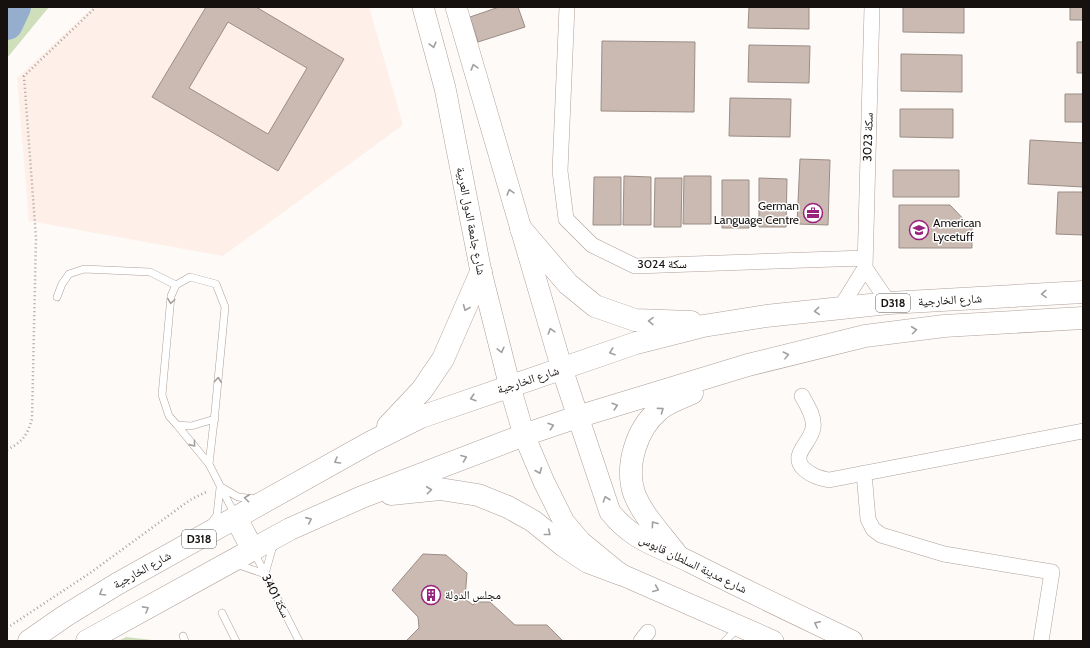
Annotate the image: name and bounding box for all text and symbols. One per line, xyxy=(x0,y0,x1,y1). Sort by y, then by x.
one-way arrow xyxy=(428,41,437,48)
one-way arrow xyxy=(470,63,479,70)
street label: سكة 3023 xyxy=(859,112,876,162)
street label: شارع جامعة الدول العربية xyxy=(453,166,489,276)
one-way arrow xyxy=(506,188,515,195)
place label: German Language Centre xyxy=(714,198,799,227)
office icon: German Language Centre xyxy=(802,202,824,224)
place label: American Lycetuff xyxy=(933,215,982,244)
school or university icon: American Lycetuff xyxy=(908,219,930,241)
street label: سكة 3024 xyxy=(637,256,687,271)
street label: شارع الخارجية xyxy=(918,290,982,310)
one-way arrow xyxy=(1041,290,1047,299)
road number: D318 xyxy=(876,294,910,312)
one-way arrow xyxy=(167,298,176,304)
one-way arrow xyxy=(463,304,471,311)
one-way arrow xyxy=(814,307,820,316)
one-way arrow xyxy=(648,317,654,325)
one-way arrow xyxy=(910,326,917,335)
one-way arrow xyxy=(547,328,556,335)
one-way arrow xyxy=(496,347,504,353)
one-way arrow xyxy=(609,347,616,355)
one-way arrow xyxy=(783,352,789,360)
street label: شارع الخارجية xyxy=(495,362,561,397)
one-way arrow xyxy=(214,377,223,383)
one-way arrow xyxy=(469,393,476,402)
one-way arrow xyxy=(611,402,618,411)
one-way arrow xyxy=(657,408,664,415)
one-way arrow xyxy=(547,422,554,431)
one-way arrow xyxy=(188,440,195,447)
one-way arrow xyxy=(460,454,467,462)
one-way arrow xyxy=(334,456,341,464)
one-way arrow xyxy=(535,467,543,474)
one-way arrow xyxy=(426,486,432,495)
one-way arrow xyxy=(244,494,250,503)
one-way arrow xyxy=(602,496,610,503)
one-way arrow xyxy=(305,517,313,525)
one-way arrow xyxy=(652,522,659,529)
one-way arrow xyxy=(544,529,551,536)
road number: D318 xyxy=(182,530,216,548)
street label: شارع مدينة السلطان قابوس xyxy=(636,531,750,597)
street label: شارع الخارجية xyxy=(110,547,174,592)
street label: سكة 3401 xyxy=(259,571,294,620)
building icon: مجلس الدولة xyxy=(420,584,442,606)
one-way arrow xyxy=(652,584,659,592)
place label: مجلس الدولة xyxy=(445,587,501,602)
one-way arrow xyxy=(99,588,106,596)
one-way arrow xyxy=(142,606,149,613)
one-way arrow xyxy=(813,621,821,629)

